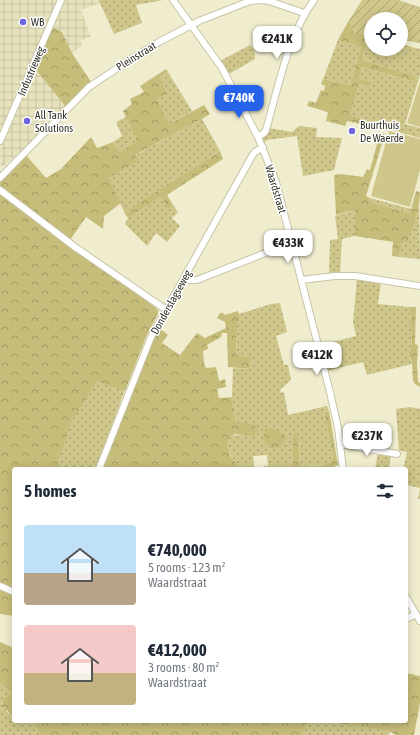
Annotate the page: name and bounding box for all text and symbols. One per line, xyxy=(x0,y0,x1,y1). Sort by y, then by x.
map controls xyxy=(364,12,408,56)
button: locate xyxy=(364,12,408,56)
place label: WB xyxy=(31,16,45,28)
marker: WB xyxy=(18,17,28,27)
pin: €241K xyxy=(249,26,305,60)
text: €241K xyxy=(262,31,292,46)
street label: Pleinstraat xyxy=(114,39,158,73)
street label: Industrieweg xyxy=(15,44,47,98)
pin: €740K xyxy=(211,85,267,119)
text: €740K xyxy=(224,90,254,105)
place label: All Tank Solutions xyxy=(35,109,73,134)
marker: All Tank Solutions xyxy=(22,116,32,126)
place label: Buurthuis De Waerde xyxy=(360,119,404,144)
marker: Buurthuis De Waerde xyxy=(347,126,357,136)
street label: Waardstraat xyxy=(263,163,289,215)
pin: €433K xyxy=(260,230,316,264)
text: €433K xyxy=(273,235,303,250)
street label: Donderslagseweg xyxy=(148,268,194,336)
pin: €412K xyxy=(289,342,345,376)
text: €412K xyxy=(302,347,332,362)
pin: €237K xyxy=(339,423,395,457)
text: €237K xyxy=(352,428,382,443)
icon: filters xyxy=(374,480,396,502)
text: 5 homes xyxy=(24,481,77,501)
text: €740,000 xyxy=(148,540,207,560)
icon: home xyxy=(56,541,104,589)
text: 5 rooms · 123 m² xyxy=(148,560,225,575)
text: Waardstraat xyxy=(148,575,207,590)
text: €412,000 xyxy=(148,640,207,660)
icon: home xyxy=(56,641,104,689)
text: 3 rooms · 80 m² xyxy=(148,660,219,675)
text: Waardstraat xyxy=(148,675,207,690)

